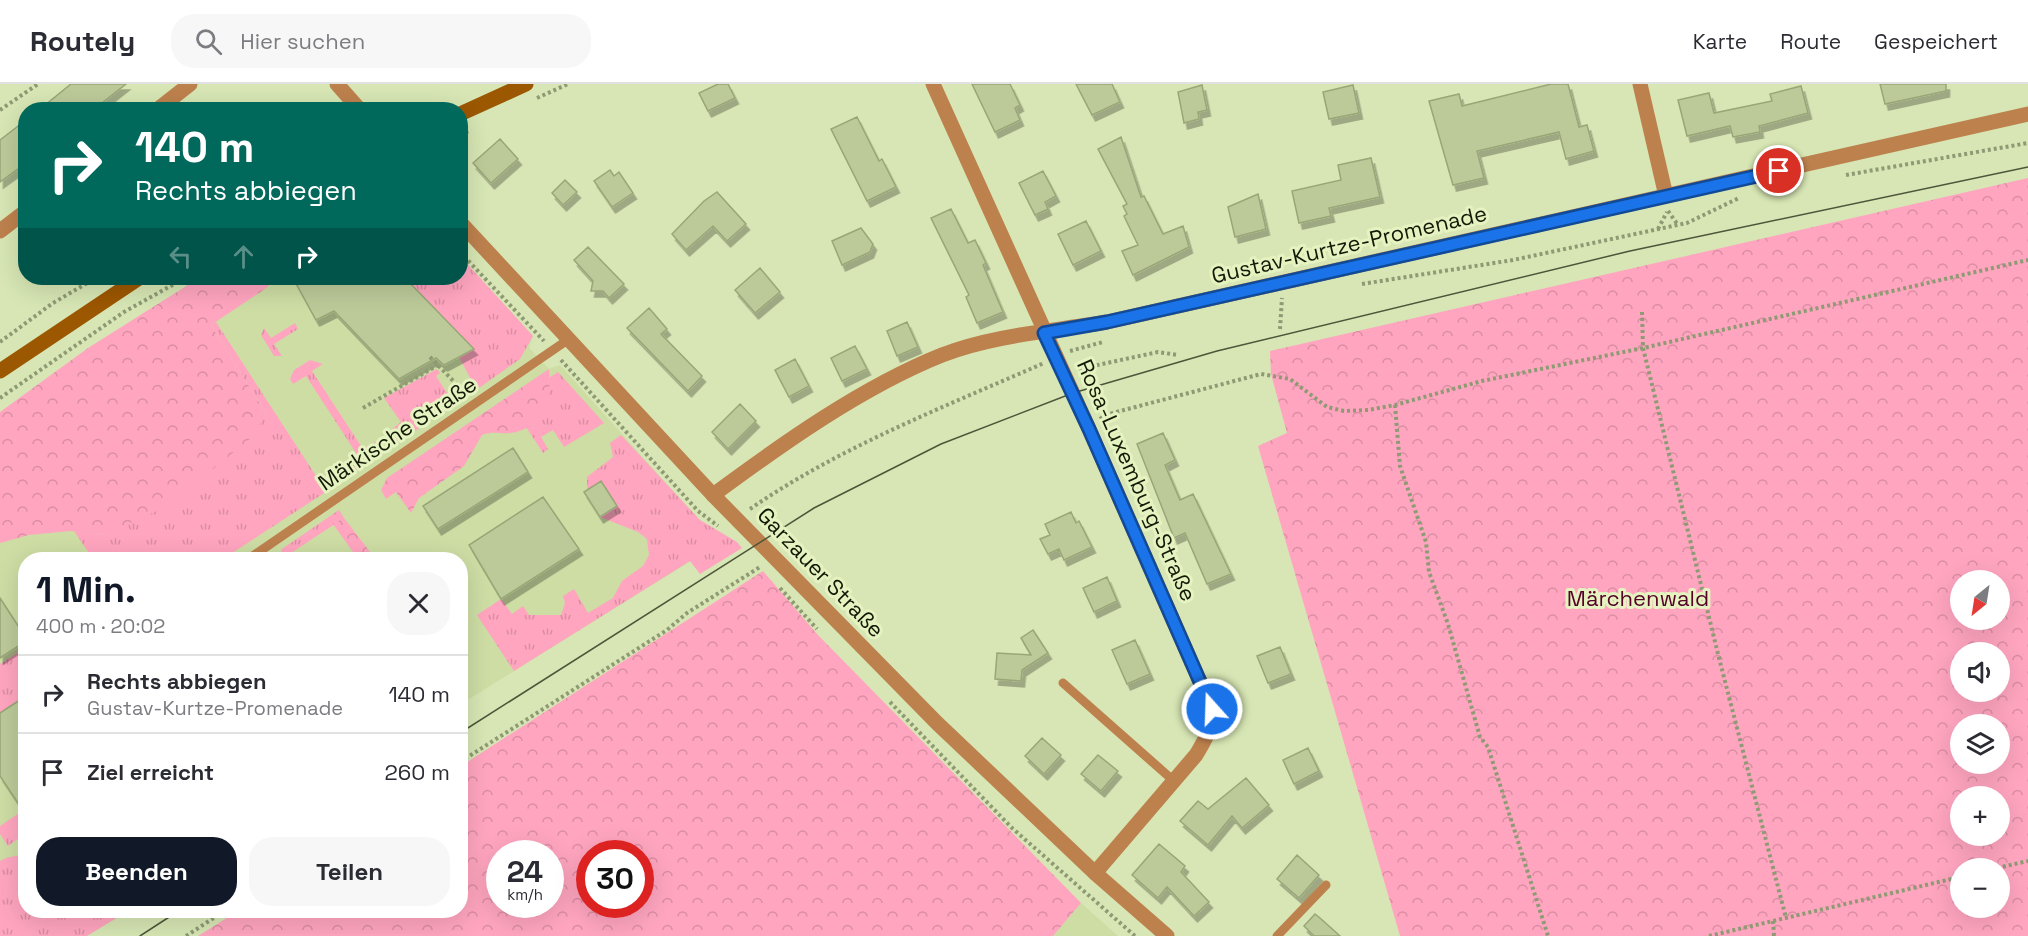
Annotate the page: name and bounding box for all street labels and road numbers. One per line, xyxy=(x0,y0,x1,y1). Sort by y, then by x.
street label: Gustav-Kurtze-Promenade xyxy=(1209,199,1489,289)
street label: Rosa-Luxemburg-Straße xyxy=(1071,355,1203,605)
street label: Märkische Straße xyxy=(312,370,482,496)
street label: Garzauer Straße xyxy=(752,501,890,643)

